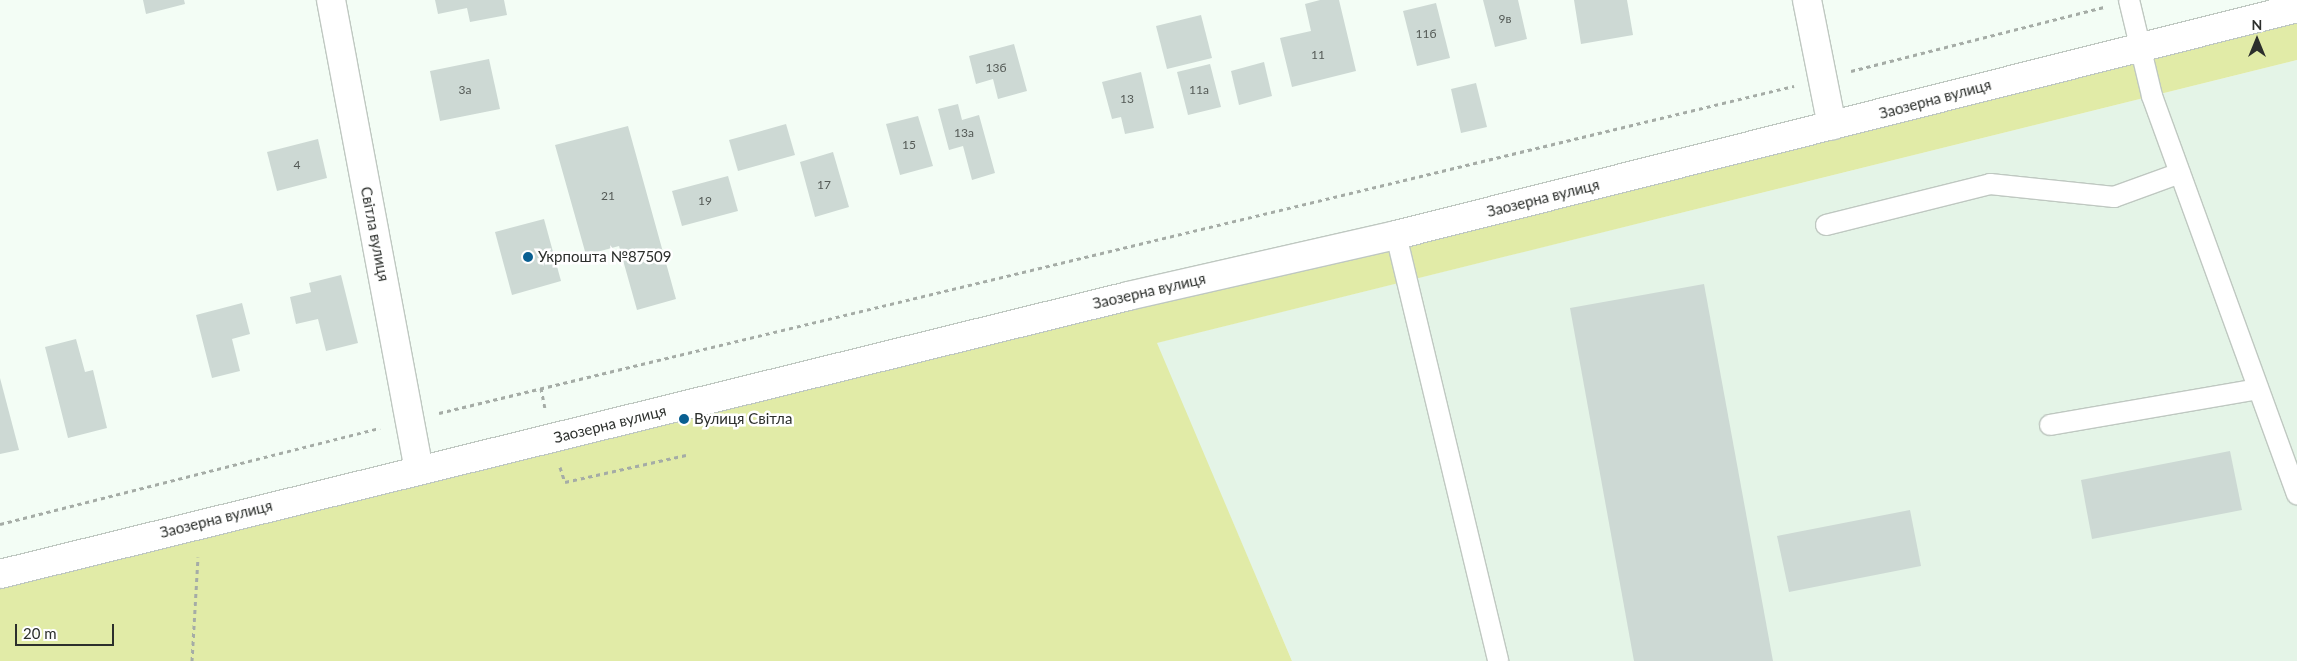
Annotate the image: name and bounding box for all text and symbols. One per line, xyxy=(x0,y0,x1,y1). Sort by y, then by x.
house number: 9в xyxy=(1499,12,1511,26)
north arrow xyxy=(2232,15,2282,65)
text: N xyxy=(2252,16,2262,33)
house number: 11б xyxy=(1416,27,1436,41)
house number: 11 xyxy=(1311,48,1325,62)
house number: 13б xyxy=(986,61,1006,75)
street label: Заозерна вулиця xyxy=(1877,75,1993,123)
house number: 3а xyxy=(459,83,471,97)
house number: 11а xyxy=(1189,83,1209,97)
house number: 13 xyxy=(1120,92,1134,106)
house number: 13а xyxy=(954,126,974,140)
house number: 15 xyxy=(902,138,916,152)
house number: 4 xyxy=(294,158,300,172)
street label: Заозерна вулиця xyxy=(1485,175,1601,221)
house number: 17 xyxy=(817,178,831,192)
street label: Світла вулиця xyxy=(357,185,393,283)
house number: 21 xyxy=(601,189,615,203)
house number: 19 xyxy=(698,194,712,208)
place label: Укрпошта №87509 xyxy=(538,248,671,266)
marker: Укрпошта №87509 xyxy=(522,251,534,263)
street label: Заозерна вулиця xyxy=(1091,269,1207,313)
street label: Заозерна вулиця xyxy=(552,401,668,447)
place label: Вулиця Світла xyxy=(694,410,792,428)
marker: Вулиця Світла xyxy=(678,413,690,425)
street label: Заозерна вулиця xyxy=(158,496,274,542)
scale bar xyxy=(18,614,116,646)
text: 20 m xyxy=(23,624,57,642)

